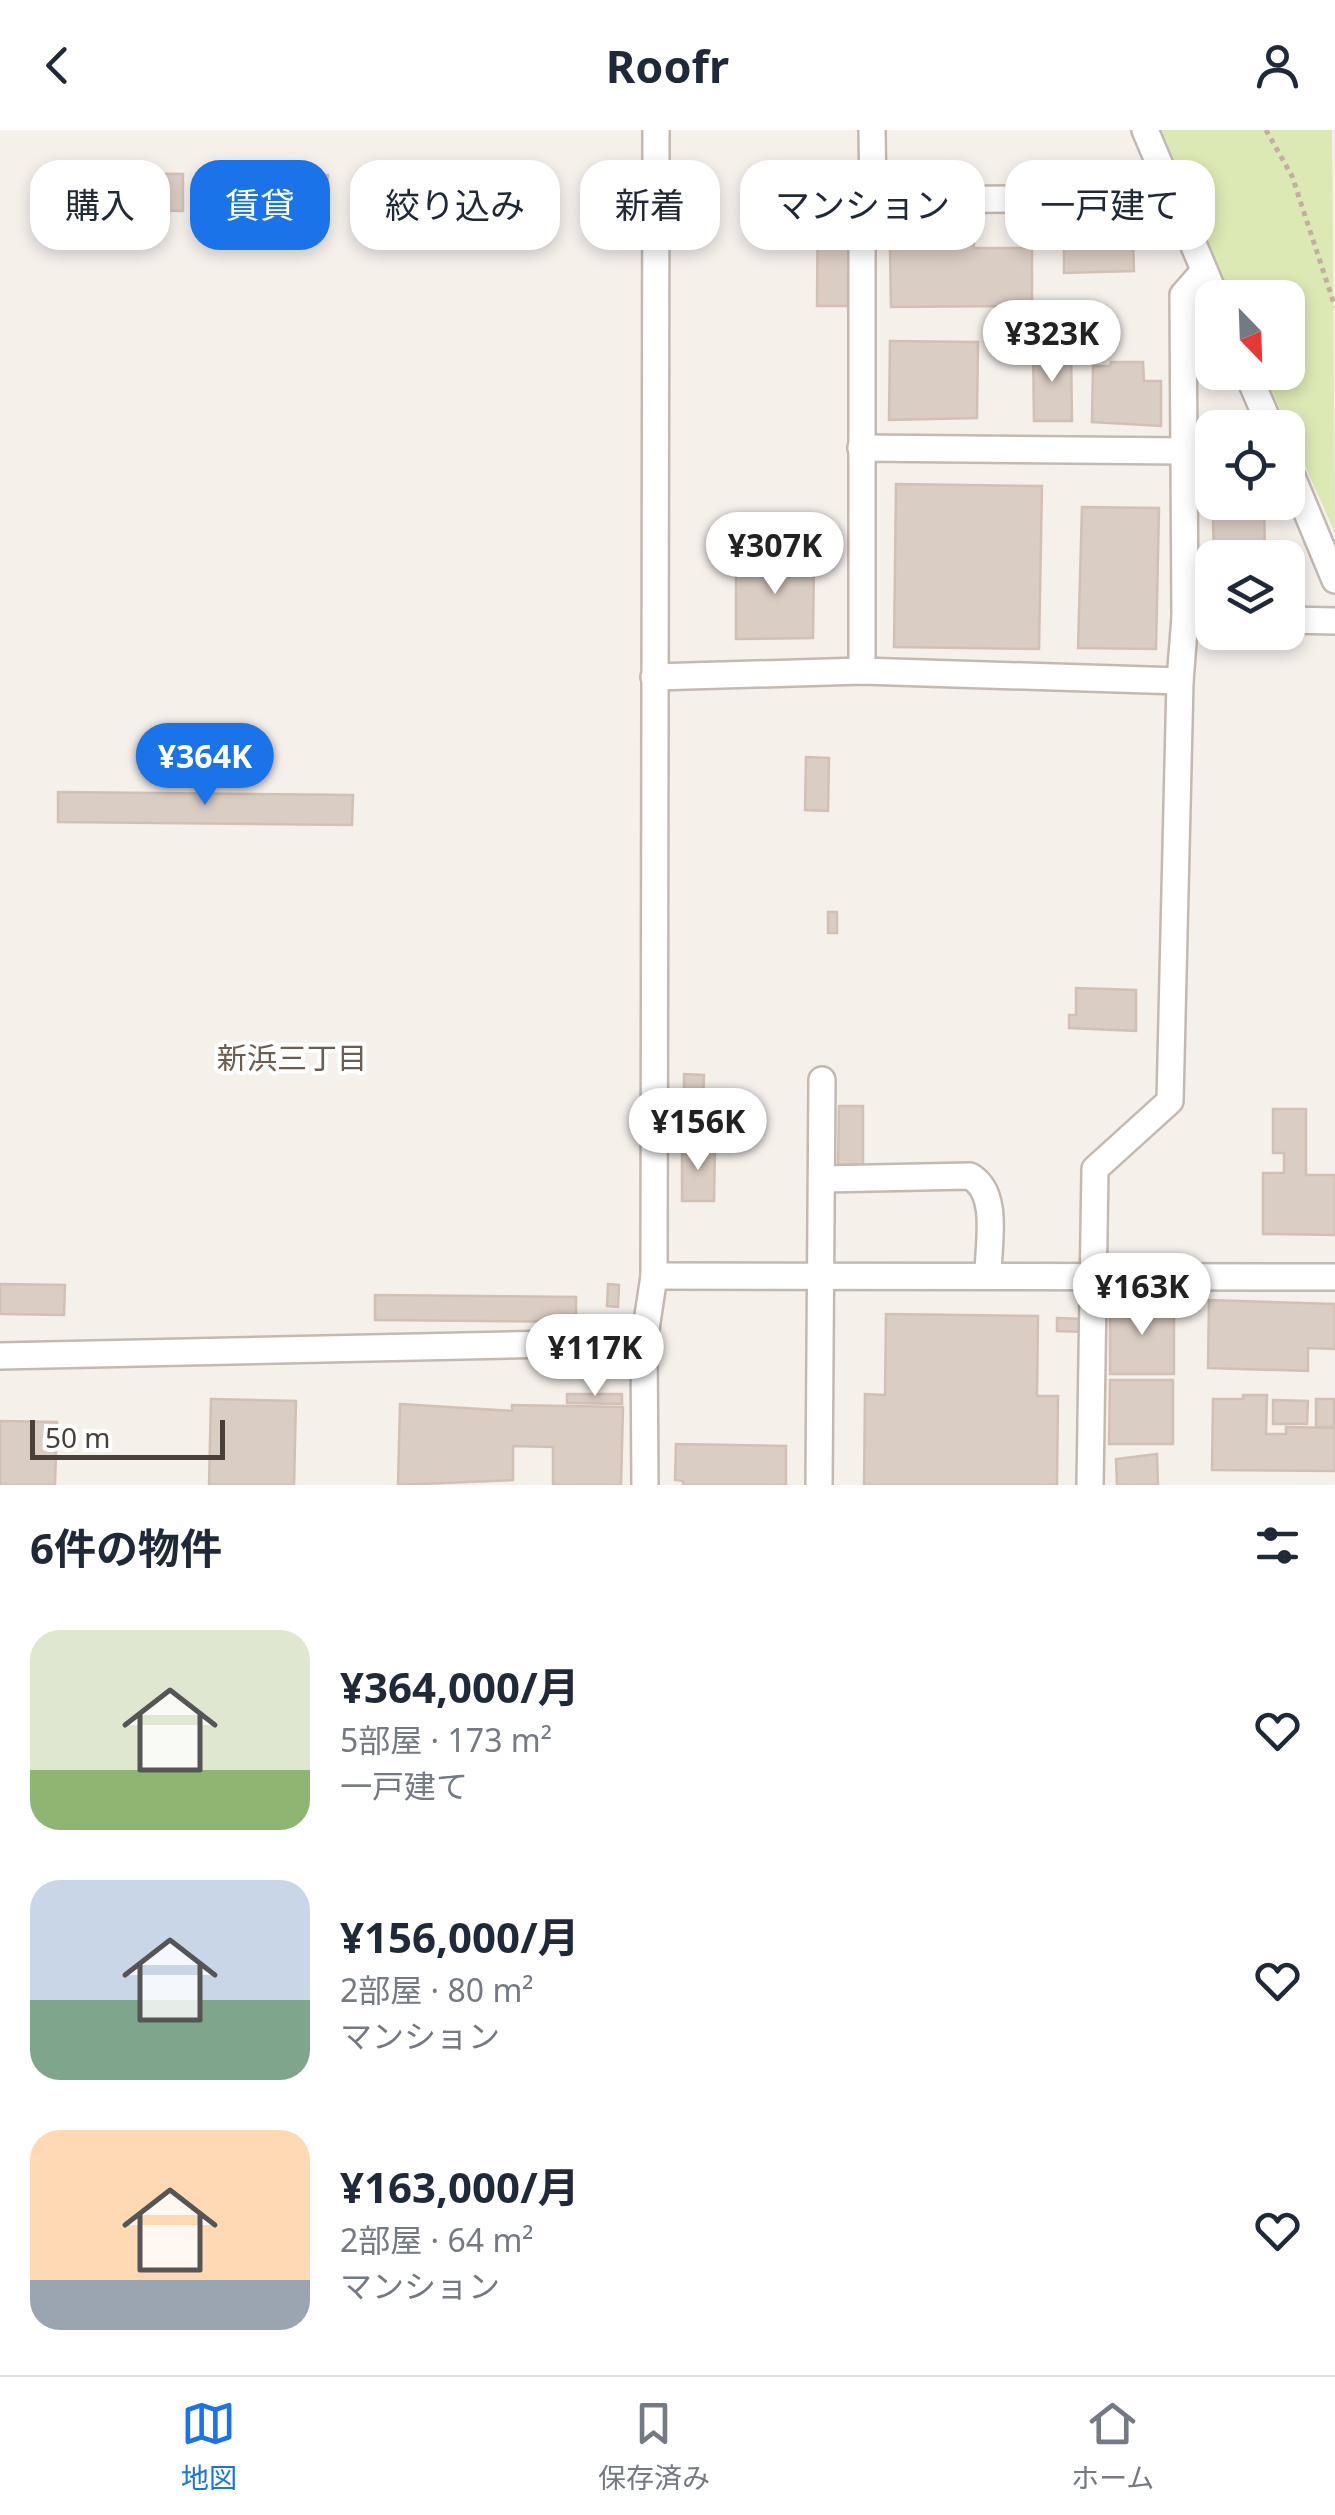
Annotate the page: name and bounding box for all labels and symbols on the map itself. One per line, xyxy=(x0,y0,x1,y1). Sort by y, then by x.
north arrow xyxy=(1195,280,1305,390)
pin: ¥323K xyxy=(982,300,1122,385)
pin: ¥307K xyxy=(705,512,845,597)
pin: ¥364K xyxy=(135,723,275,808)
district label: 新浜三丁目 xyxy=(217,1037,367,1078)
pin: ¥156K xyxy=(628,1088,768,1173)
pin: ¥163K xyxy=(1072,1253,1212,1338)
pin: ¥117K xyxy=(525,1314,665,1399)
scale bar xyxy=(30,1415,225,1460)

